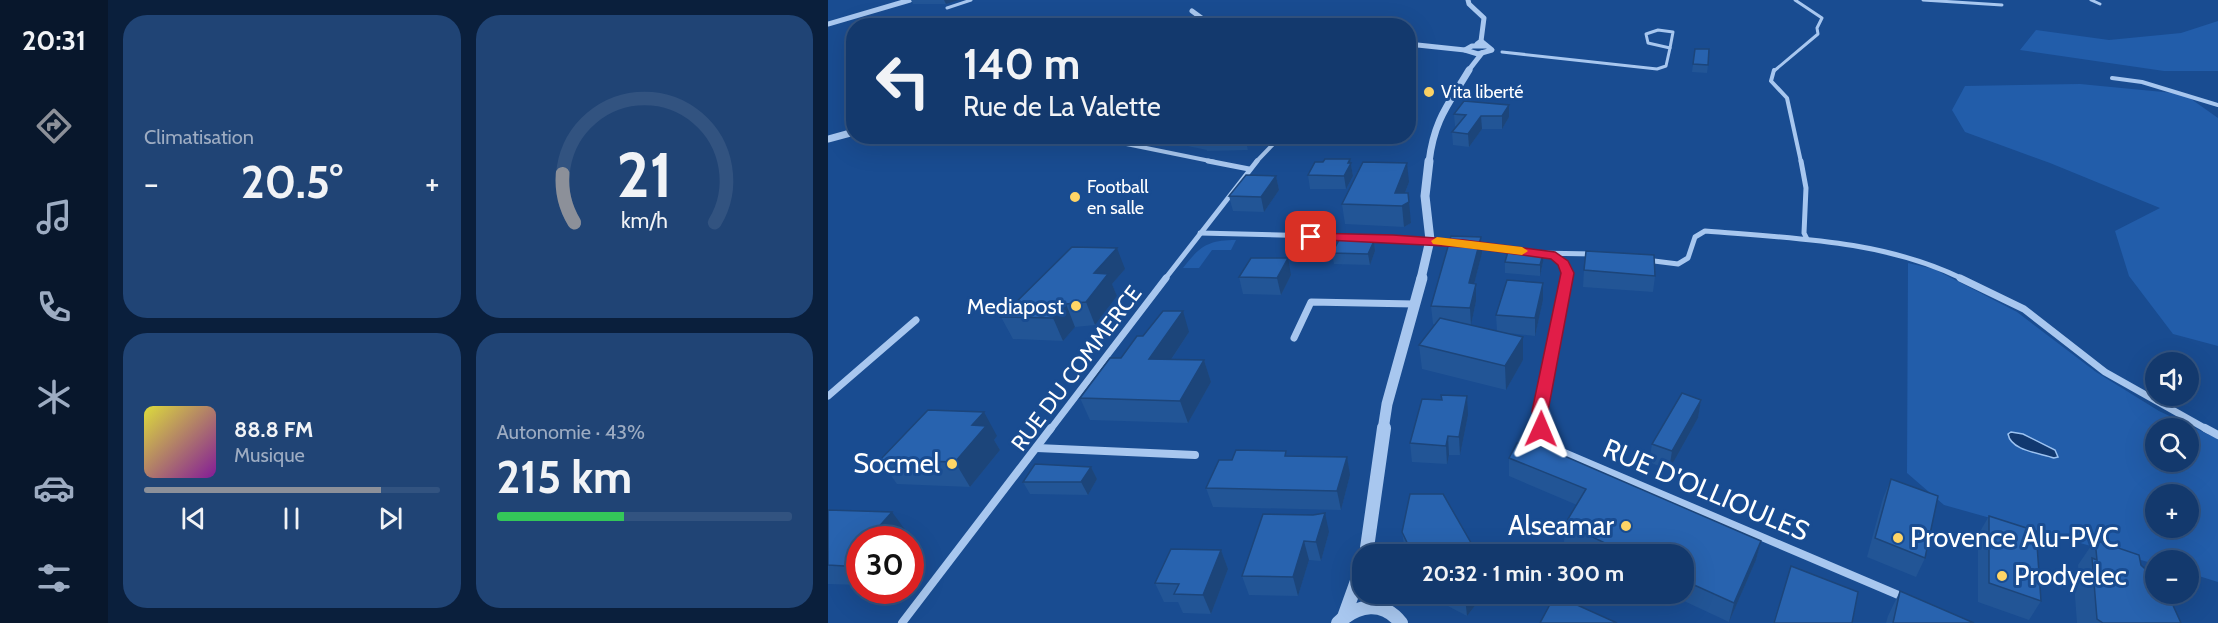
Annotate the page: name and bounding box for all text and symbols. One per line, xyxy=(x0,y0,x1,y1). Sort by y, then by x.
text: 20:31 xyxy=(22,24,86,57)
text: 140 m xyxy=(963,38,1080,90)
icon: left xyxy=(864,42,942,120)
place label: Vita liberté xyxy=(1441,81,1524,103)
marker: Vita liberté xyxy=(1422,85,1436,99)
text: Rue de La Valette xyxy=(963,90,1161,123)
icon: directions xyxy=(33,105,75,147)
text: Climatisation xyxy=(144,125,254,149)
text: 21 xyxy=(616,137,672,213)
text: 20.5° xyxy=(241,155,343,209)
text: − xyxy=(144,163,159,203)
text: + xyxy=(425,163,440,203)
place label: Football en salle xyxy=(1087,176,1149,219)
marker: Football en salle xyxy=(1068,190,1082,204)
icon: music xyxy=(33,196,75,238)
text: km/h xyxy=(621,208,668,234)
pin xyxy=(1285,211,1336,262)
icon: arrive xyxy=(1294,220,1327,253)
street label: RUE DU COMMERCE xyxy=(1005,280,1147,456)
icon: phone xyxy=(33,286,75,328)
place label: Mediapost xyxy=(967,293,1065,320)
marker: Mediapost xyxy=(1069,299,1083,313)
map controls xyxy=(2145,352,2199,604)
button: sound xyxy=(2145,352,2199,406)
icon: climate xyxy=(33,376,75,418)
position arrow xyxy=(1509,397,1573,461)
text: 88.8 FM xyxy=(234,416,313,443)
button: search xyxy=(2145,418,2199,472)
text: Autonomie · 43% xyxy=(497,420,645,444)
street label: RUE D'OLLIOULES xyxy=(1598,431,1814,548)
text: Musique xyxy=(234,443,305,467)
place label: Socmel xyxy=(853,447,941,480)
text: 215 km xyxy=(497,450,632,504)
marker: Socmel xyxy=(945,457,959,471)
icon: car xyxy=(33,467,75,509)
button: + xyxy=(2145,484,2199,538)
icon: previous xyxy=(177,502,210,535)
icon: pause xyxy=(275,502,308,535)
icon: next xyxy=(374,502,407,535)
place label: Alseamar xyxy=(1508,509,1614,542)
marker: Alseamar xyxy=(1619,519,1633,533)
place label: Provence Alu-PVC xyxy=(1910,521,2119,554)
speed limit sign: 30 xyxy=(846,526,924,604)
marker: Provence Alu-PVC xyxy=(1891,531,1905,545)
button: − xyxy=(2145,550,2199,604)
icon: filters xyxy=(33,557,75,599)
place label: Prodyelec xyxy=(2014,559,2127,592)
text: 20:32 · 1 min · 300 m xyxy=(1422,560,1624,587)
marker: Prodyelec xyxy=(1995,569,2009,583)

